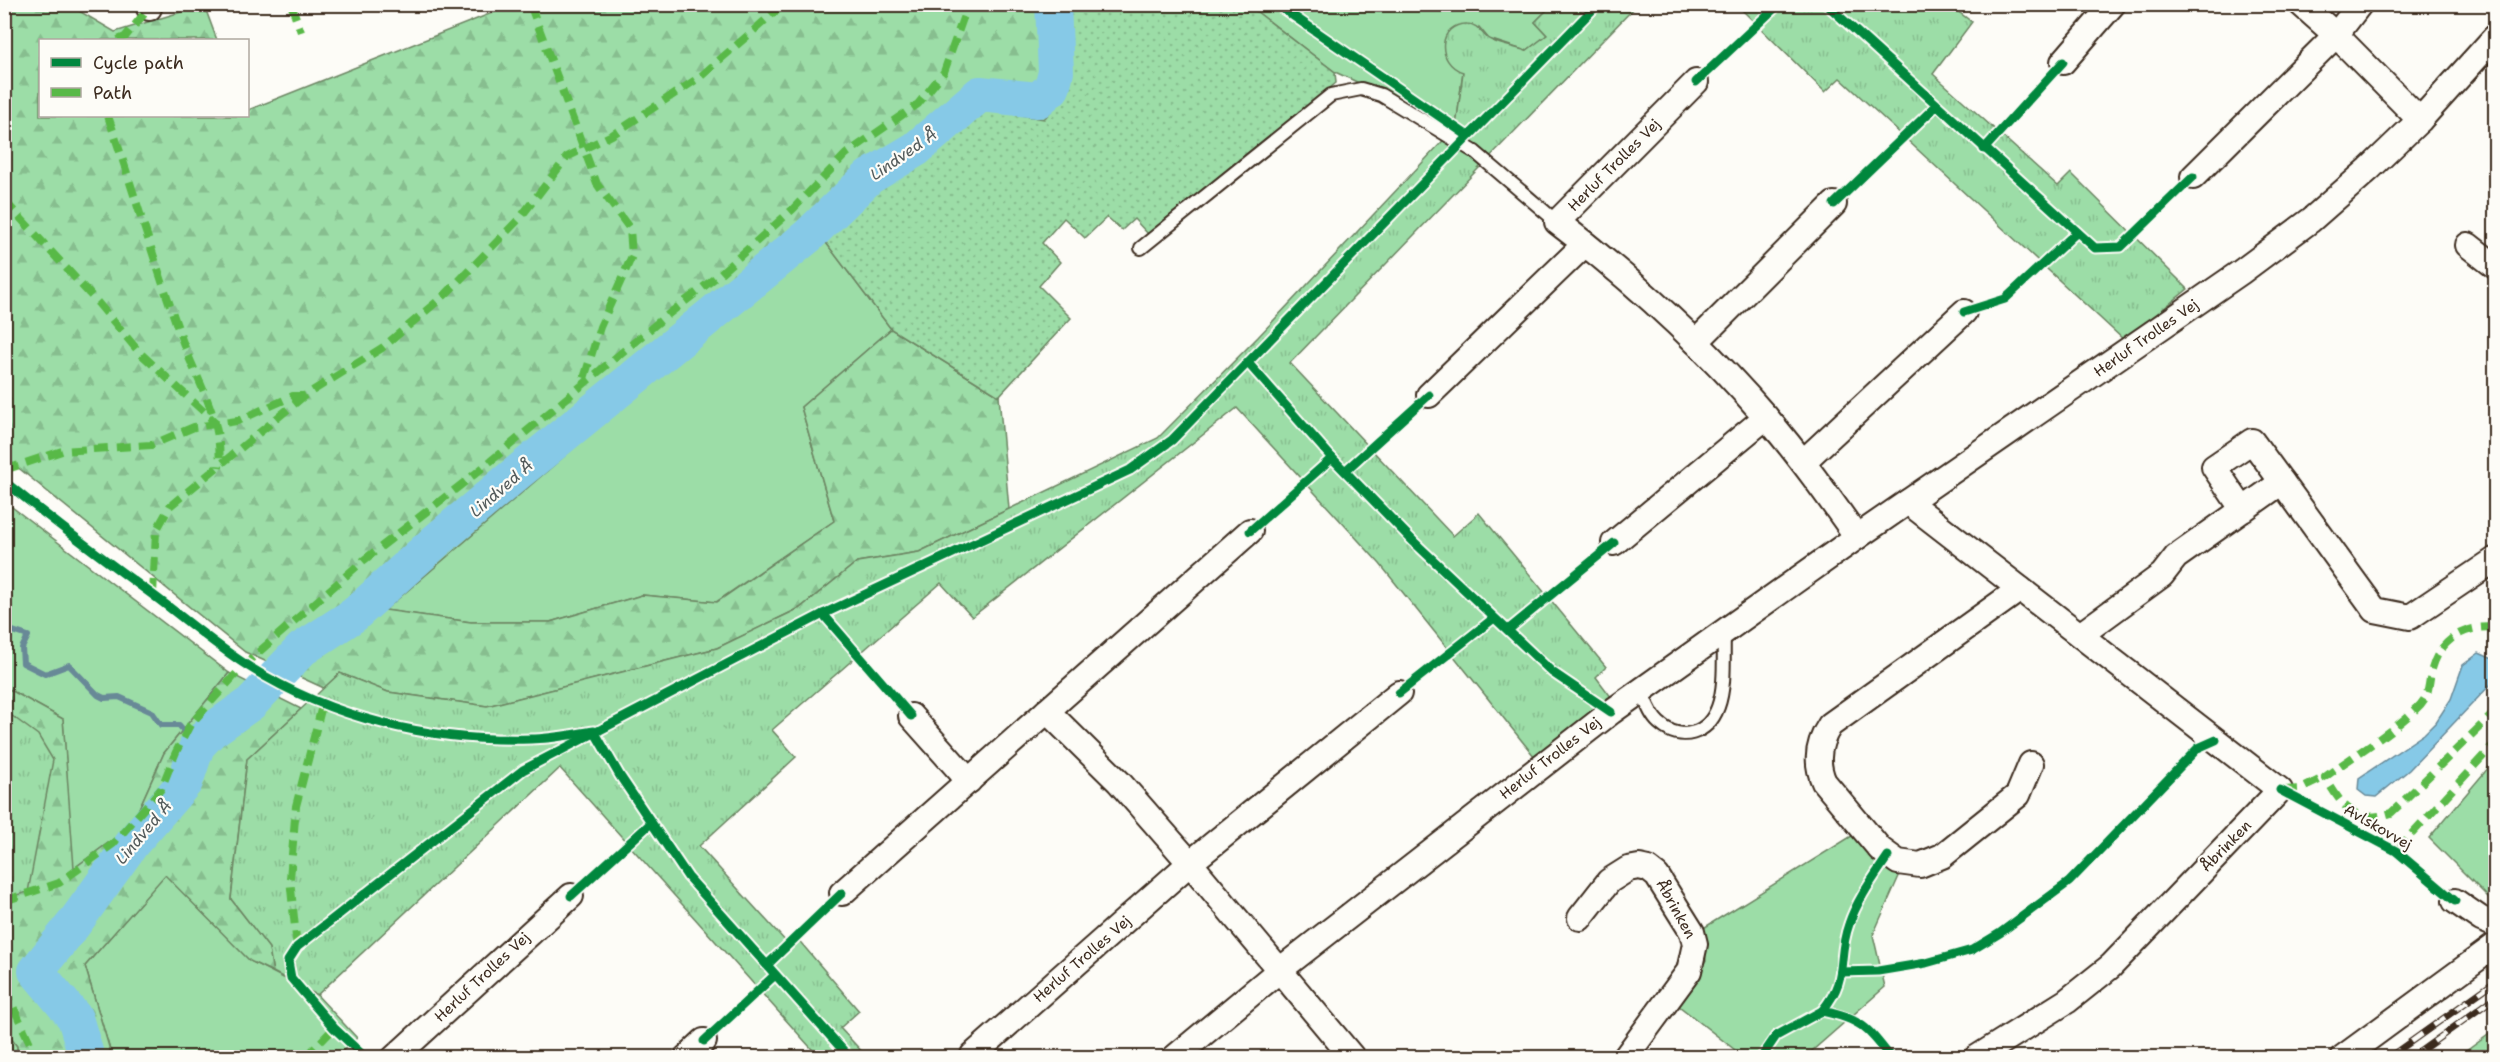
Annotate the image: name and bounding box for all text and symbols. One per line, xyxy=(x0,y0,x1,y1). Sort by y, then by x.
legend xyxy=(39,39,249,117)
text: Cycle path xyxy=(93,51,184,75)
text: Path xyxy=(93,81,132,105)
street label: Herluf Trolles Vej xyxy=(1563,114,1665,216)
water label: Lindved Å xyxy=(865,123,941,185)
street label: Herluf Trolles Vej xyxy=(2090,294,2202,382)
water label: Lindved Å xyxy=(465,454,538,522)
street label: Herluf Trolles Vej xyxy=(1495,712,1605,804)
water label: Lindved Å xyxy=(110,795,177,869)
street label: Avlskovvej xyxy=(2340,799,2416,855)
street label: Åbrinken xyxy=(2195,814,2256,876)
street label: Åbrinken xyxy=(1651,875,1702,942)
street label: Herluf Trolles Vej xyxy=(1029,911,1135,1007)
street label: Herluf Trolles Vej xyxy=(430,928,534,1026)

